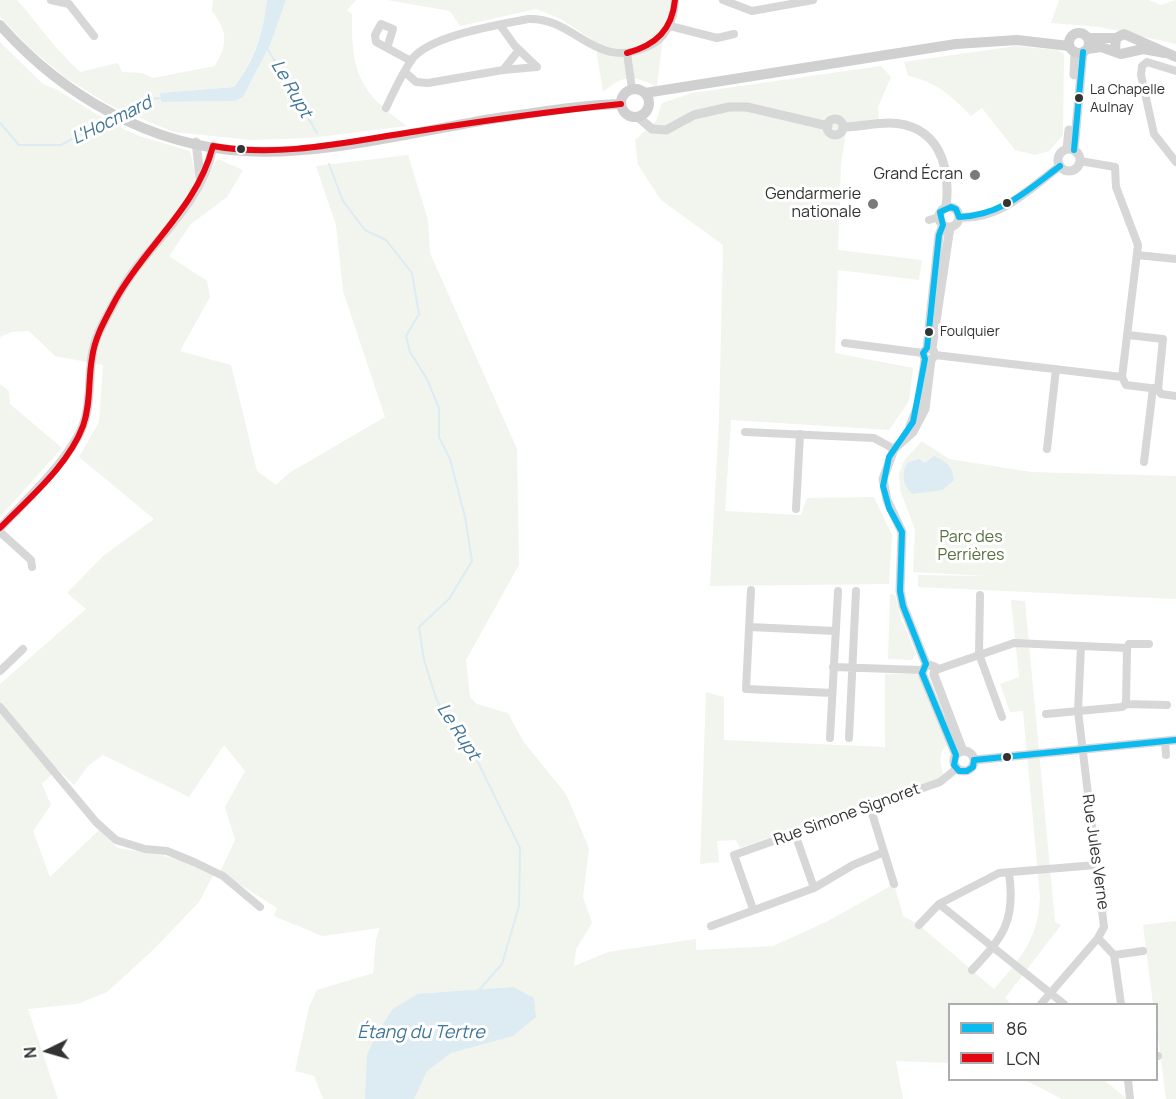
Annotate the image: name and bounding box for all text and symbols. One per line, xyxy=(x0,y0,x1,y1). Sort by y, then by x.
water label: Le Rupt xyxy=(266,56,316,122)
place label: La Chapelle Aulnay xyxy=(1090,82,1165,114)
water label: L'Hocmard xyxy=(69,92,155,150)
marker: La Chapelle Aulnay xyxy=(1073,92,1085,104)
unlabelled marker xyxy=(235,143,247,155)
place label: Grand Écran xyxy=(873,165,963,185)
marker: Grand Écran xyxy=(968,168,982,182)
place label: Gendarmerie nationale xyxy=(765,185,861,223)
marker: Gendarmerie nationale xyxy=(866,197,880,211)
unlabelled marker xyxy=(1001,197,1013,209)
place label: Foulquier xyxy=(940,324,1000,340)
marker: Foulquier xyxy=(923,326,935,338)
park label: Parc des Perrières xyxy=(938,528,1004,566)
water label: Le Rupt xyxy=(432,700,484,764)
unlabelled marker xyxy=(1001,751,1013,763)
street label: Rue Simone Signoret xyxy=(771,780,923,850)
street label: Rue Jules Verne xyxy=(1077,793,1113,911)
legend xyxy=(948,1003,1158,1081)
text: 86 xyxy=(1006,1016,1028,1040)
north arrow xyxy=(18,1021,78,1081)
water label: Étang du Tertre xyxy=(357,1022,485,1044)
text: N xyxy=(19,1046,42,1059)
text: LCN xyxy=(1006,1046,1040,1070)

